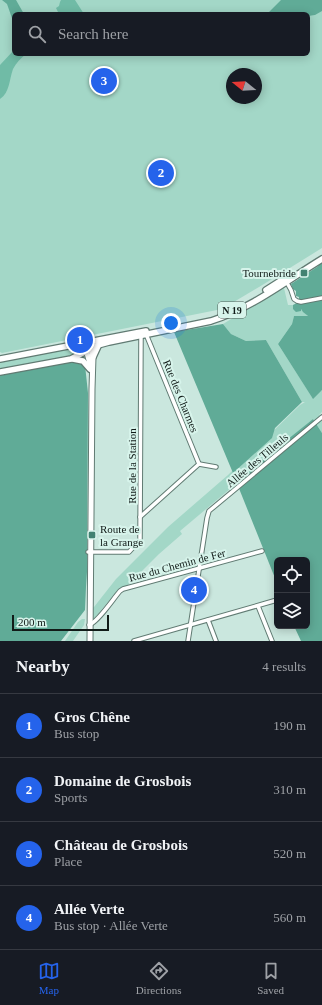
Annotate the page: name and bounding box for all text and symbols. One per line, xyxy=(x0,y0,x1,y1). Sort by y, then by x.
search box xyxy=(12,12,310,56)
icon: search xyxy=(26,23,48,45)
text: Search here xyxy=(58,26,128,42)
pin: 3 xyxy=(91,66,117,96)
north arrow xyxy=(226,68,262,104)
pin: 2 xyxy=(148,158,174,188)
place label: Tournebride xyxy=(242,267,296,279)
marker: Tournebride xyxy=(299,268,309,278)
road number: N 19 xyxy=(218,302,246,318)
your location xyxy=(161,313,181,333)
pin: 1 xyxy=(67,325,93,355)
street label: Rue des Charmes xyxy=(161,358,201,434)
street label: Rue de la Station xyxy=(126,428,138,504)
street label: Allée des Tilleuls xyxy=(224,431,290,489)
place label: Route de la Grange xyxy=(100,523,143,548)
marker: Route de la Grange xyxy=(87,530,97,540)
street label: Rue du Chemin de Fer xyxy=(127,546,227,584)
map controls xyxy=(274,557,310,629)
button: locate xyxy=(274,557,310,593)
pin: 4 xyxy=(181,575,207,605)
button: layers xyxy=(274,593,310,629)
scale bar xyxy=(12,613,109,632)
text: 200 m xyxy=(18,616,46,628)
text: Nearby xyxy=(16,657,70,676)
text: 4 results xyxy=(262,659,306,674)
text: Gros Chêne xyxy=(54,709,130,725)
text: 1 xyxy=(26,718,32,733)
text: 190 m xyxy=(273,718,306,733)
text: Bus stop xyxy=(54,726,99,741)
text: Domaine de Grosbois xyxy=(54,773,191,789)
text: 2 xyxy=(26,782,32,797)
text: 310 m xyxy=(273,782,306,797)
text: Sports xyxy=(54,790,87,805)
text: Château de Grosbois xyxy=(54,837,188,853)
text: 3 xyxy=(26,846,32,861)
text: 520 m xyxy=(273,846,306,861)
text: Place xyxy=(54,854,82,869)
text: Allée Verte xyxy=(54,901,124,917)
text: 4 xyxy=(26,910,32,925)
text: 560 m xyxy=(273,910,306,925)
text: Bus stop · Allée Verte xyxy=(54,918,168,933)
tab: Map xyxy=(38,960,60,996)
tab: Directions xyxy=(136,960,181,996)
tab: Saved xyxy=(257,960,284,996)

